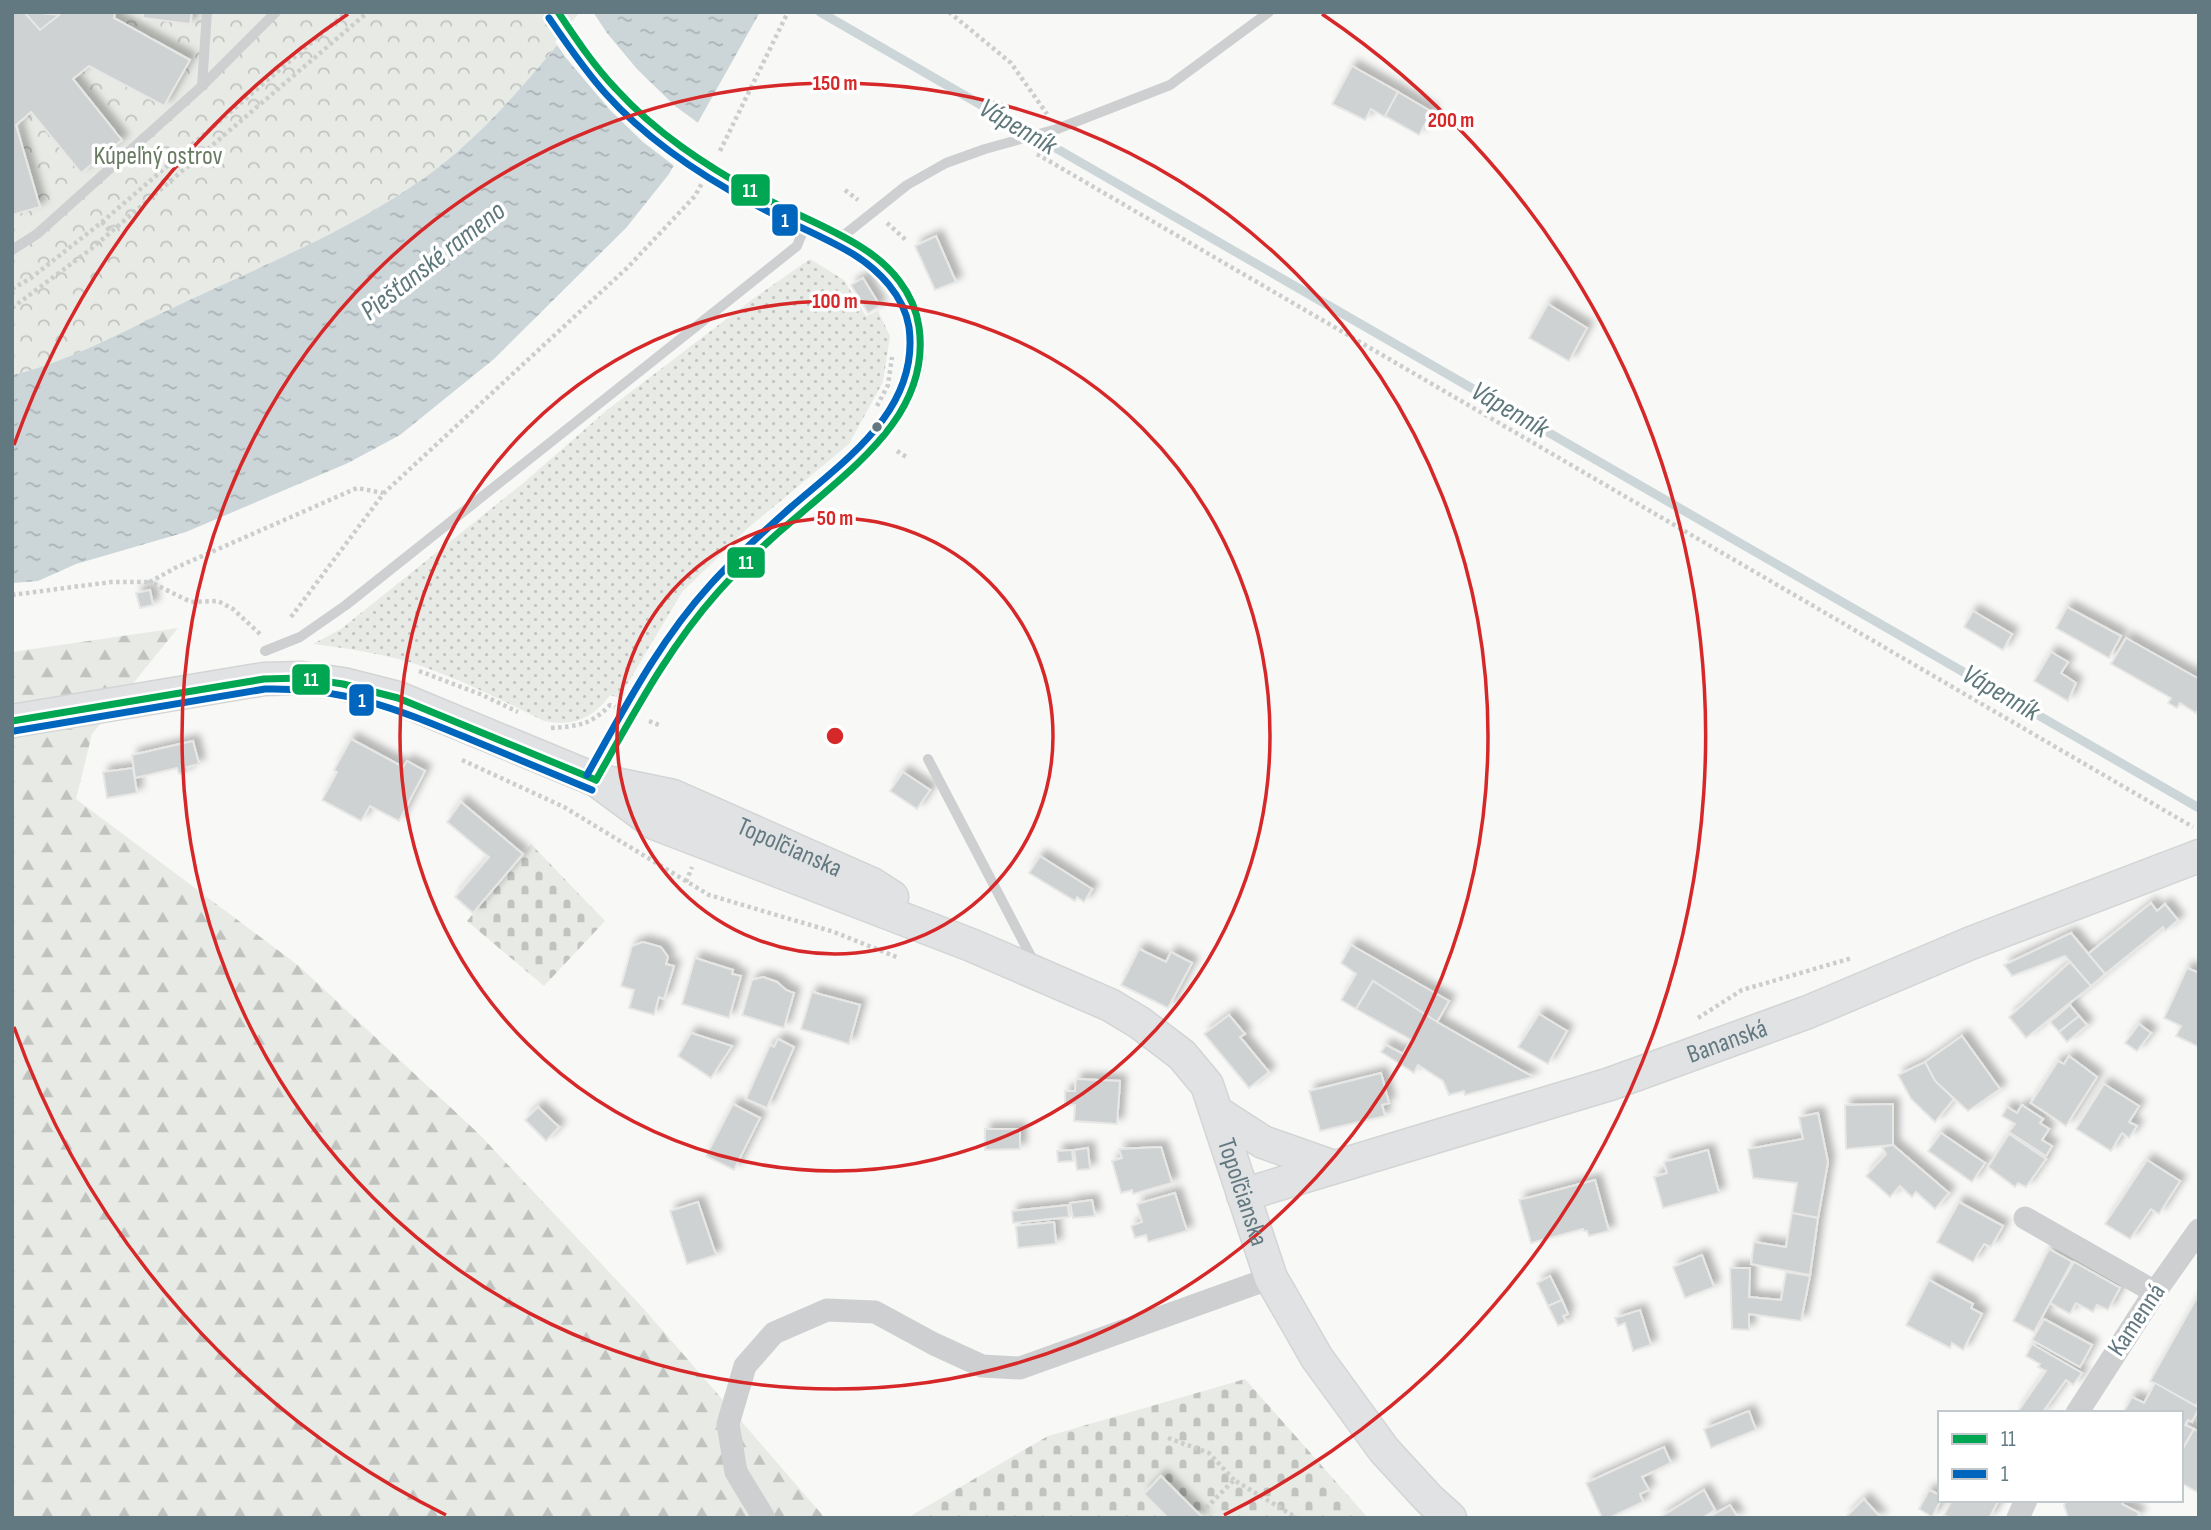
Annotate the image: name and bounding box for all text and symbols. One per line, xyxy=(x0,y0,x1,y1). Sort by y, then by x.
text: 150 m xyxy=(813,71,857,96)
water label: Vápenník xyxy=(973,92,1064,163)
text: 200 m xyxy=(1428,108,1474,133)
park label: Kúpeľný ostrov xyxy=(93,141,223,172)
line badge: 11 xyxy=(730,173,771,207)
text: 11 xyxy=(743,180,758,203)
water label: Piešťanské rameno xyxy=(354,194,512,328)
line badge: 1 xyxy=(771,203,799,237)
text: 1 xyxy=(781,210,789,233)
text: 100 m xyxy=(812,289,858,314)
water label: Vápenník xyxy=(1465,375,1556,446)
unlabelled marker xyxy=(870,420,884,434)
text: 50 m xyxy=(817,506,853,531)
line badge: 11 xyxy=(726,546,766,579)
text: 11 xyxy=(739,552,754,575)
water label: Vápenník xyxy=(1956,658,2047,729)
line badge: 11 xyxy=(291,663,331,696)
text: 11 xyxy=(304,669,319,692)
line badge: 1 xyxy=(348,683,375,717)
text: 1 xyxy=(358,690,366,713)
centre of rings xyxy=(823,724,847,748)
street label: Topoľčianska xyxy=(732,811,847,884)
street label: Bananská xyxy=(1683,1013,1772,1070)
street label: Topoľčianska xyxy=(1210,1134,1275,1250)
street label: Kamenná xyxy=(2101,1278,2173,1362)
legend xyxy=(1938,1411,2183,1502)
text: 11 xyxy=(2001,1427,2016,1452)
text: 1 xyxy=(2001,1462,2009,1487)

